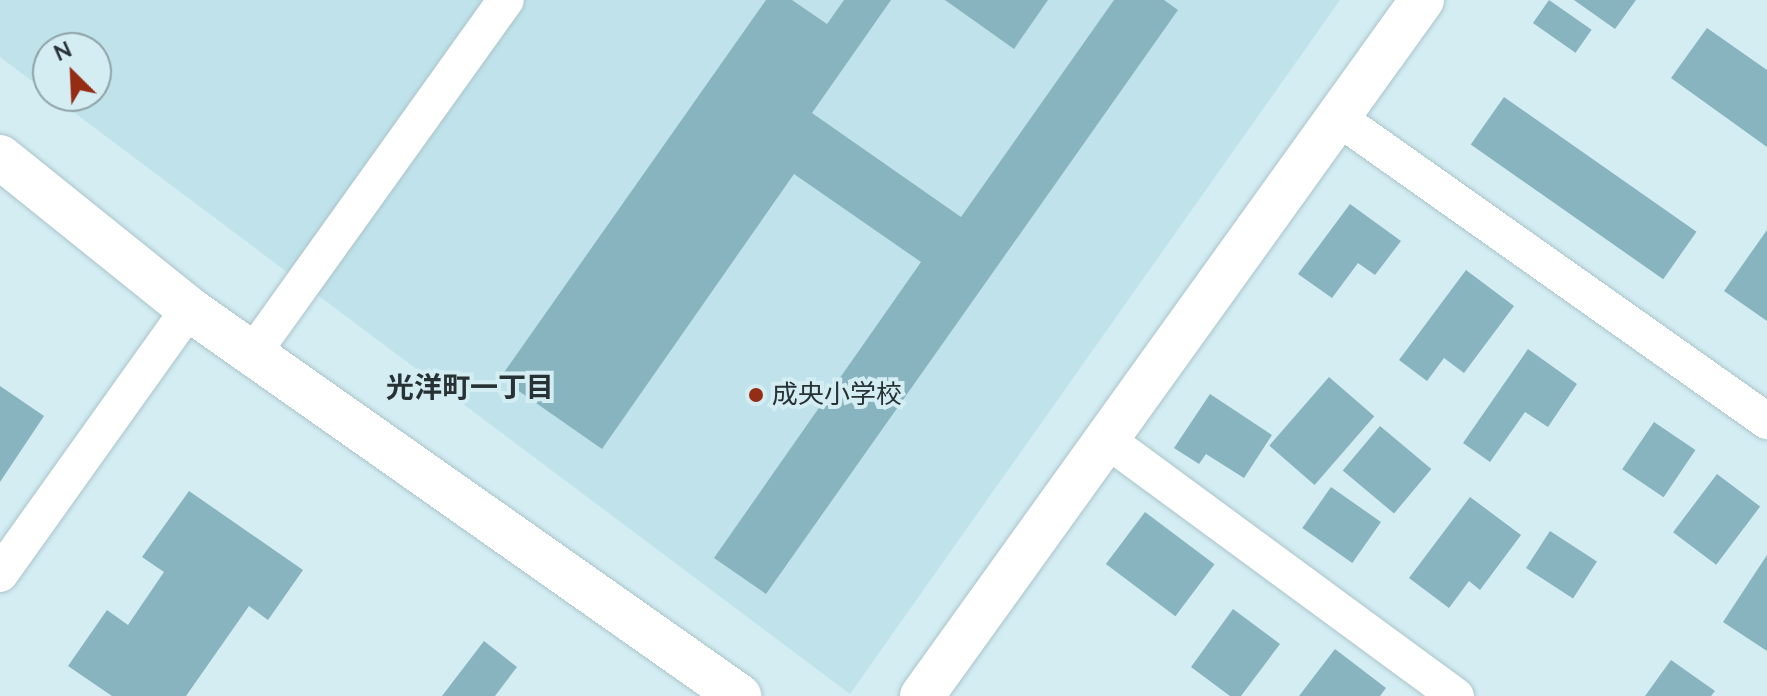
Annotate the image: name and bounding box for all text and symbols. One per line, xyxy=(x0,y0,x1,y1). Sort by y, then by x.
north arrow xyxy=(32,32,112,112)
text: N xyxy=(49,35,77,69)
district label: 光洋町一丁目 xyxy=(386,371,554,405)
place label: 成央小学校 xyxy=(772,379,902,411)
marker: 成央小学校 xyxy=(747,386,765,404)

